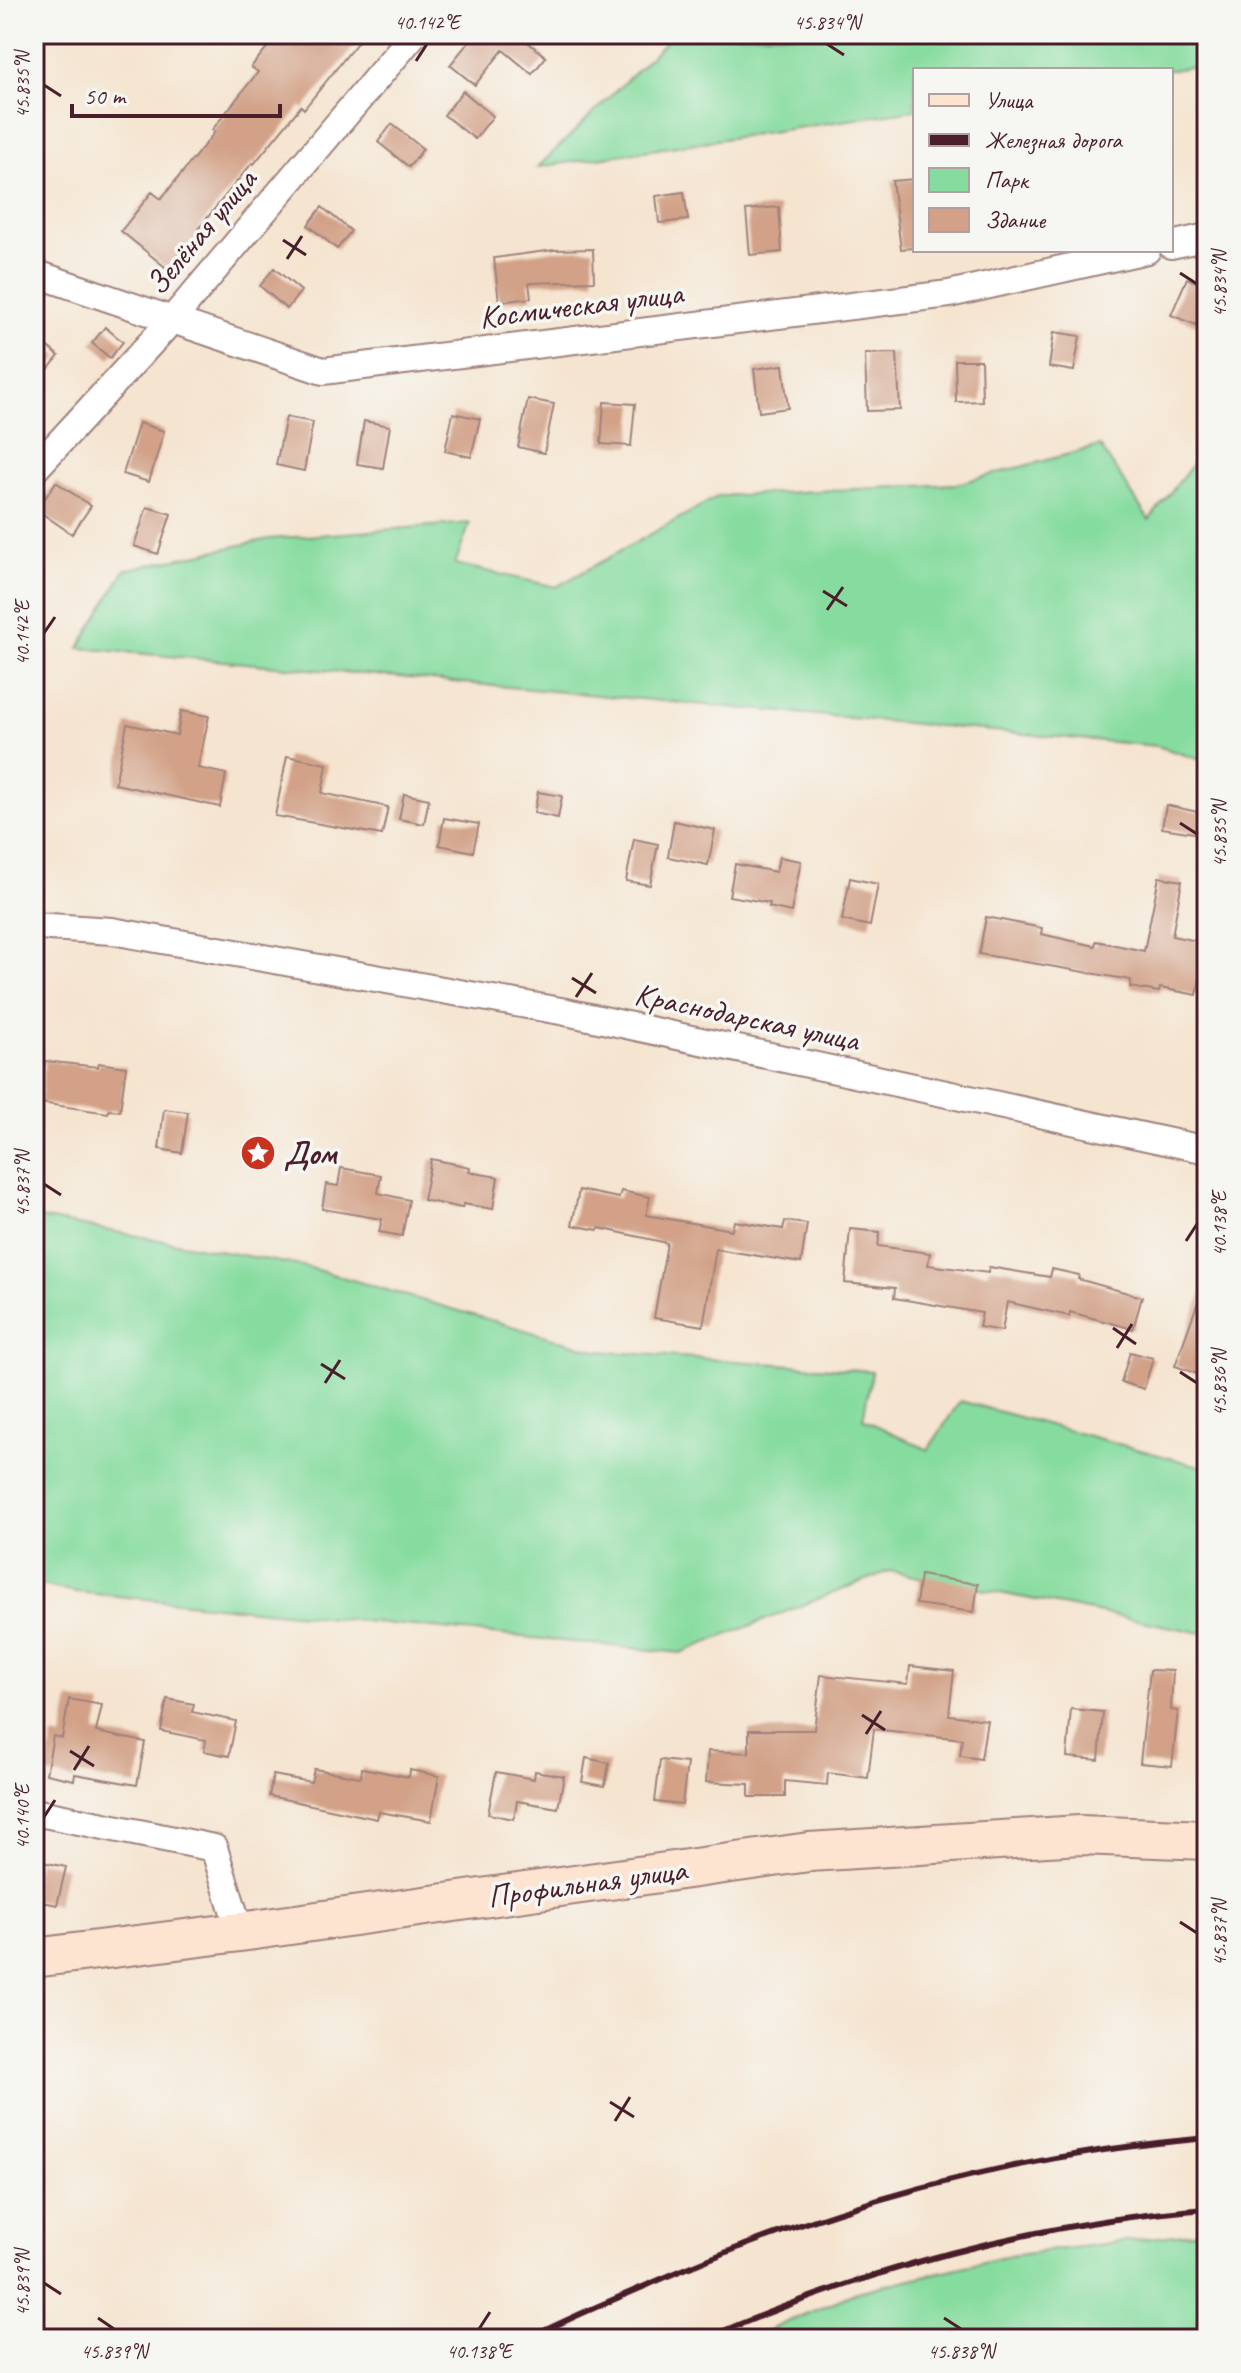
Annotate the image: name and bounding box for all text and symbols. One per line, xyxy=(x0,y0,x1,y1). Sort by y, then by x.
text: 40.142°E xyxy=(394,10,462,35)
text: 45.834°N xyxy=(794,10,863,35)
text: 45.835°N xyxy=(10,49,35,118)
scale bar xyxy=(72,68,280,118)
legend xyxy=(913,68,1173,252)
text: 50 m xyxy=(84,81,127,111)
text: Улица xyxy=(985,85,1034,115)
text: Железная дорога xyxy=(985,125,1123,155)
street label: Зелёная улица xyxy=(136,159,267,303)
text: Парк xyxy=(985,165,1030,195)
text: Здание xyxy=(985,205,1047,235)
text: 45.834°N xyxy=(1207,248,1232,317)
street label: Космическая улица xyxy=(477,272,687,338)
text: 40.142°E xyxy=(10,598,35,666)
text: 45.835°N xyxy=(1207,798,1232,867)
street label: Краснодарская улица xyxy=(631,973,865,1061)
place label: Дом xyxy=(284,1133,339,1174)
place icon: Дом xyxy=(239,1134,277,1172)
text: 45.837°N xyxy=(10,1148,35,1217)
text: 40.138°E xyxy=(1207,1189,1232,1257)
text: 45.836°N xyxy=(1207,1347,1232,1416)
text: 40.140°E xyxy=(10,1782,35,1850)
street label: Профильная улица xyxy=(485,1848,691,1917)
text: 45.837°N xyxy=(1207,1897,1232,1966)
text: 45.839°N xyxy=(10,2247,35,2316)
text: 45.839°N xyxy=(81,2339,150,2364)
text: 40.138°E xyxy=(446,2339,514,2364)
text: 45.838°N xyxy=(928,2339,997,2364)

